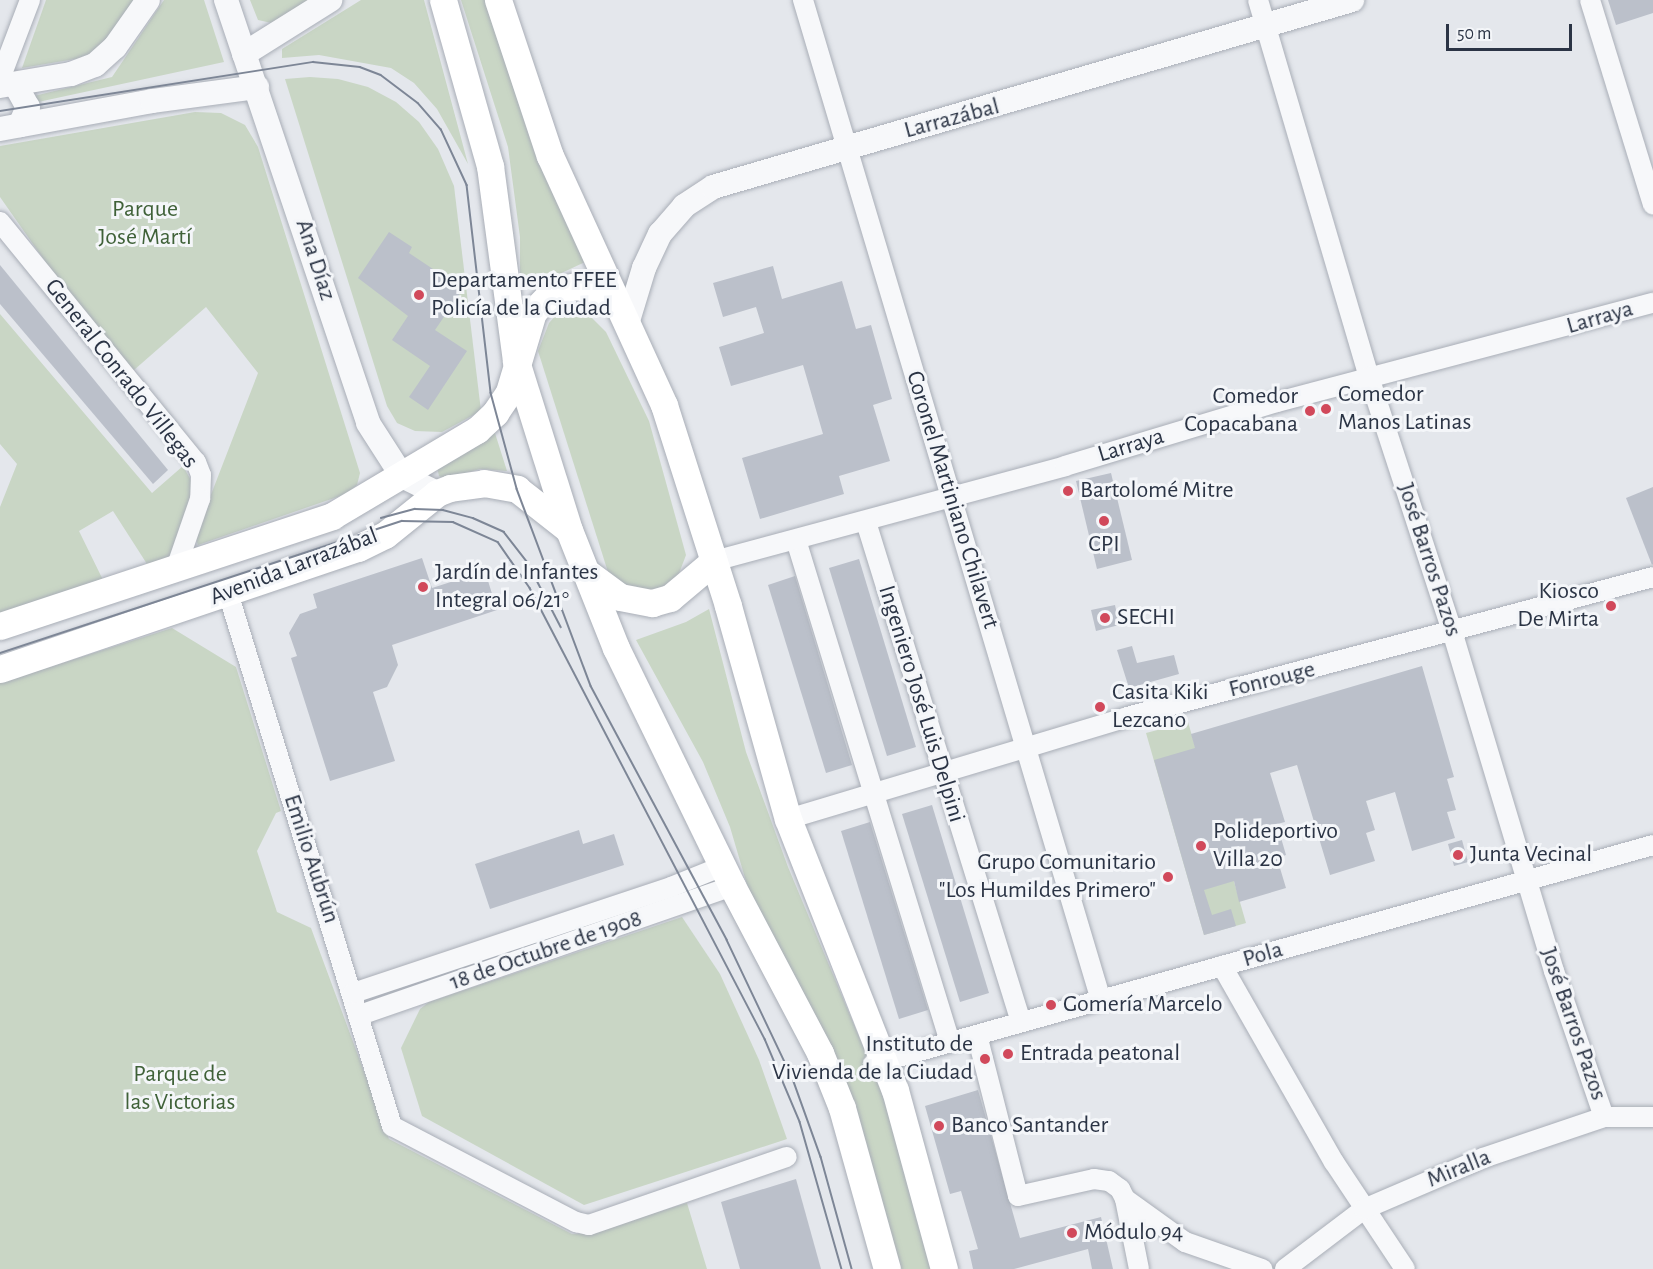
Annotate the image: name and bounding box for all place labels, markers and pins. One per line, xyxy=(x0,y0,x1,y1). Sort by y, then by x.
place label: Departamento FFEE Policía de la Ciudad xyxy=(431,267,617,323)
marker: Departamento FFEE Policía de la Ciudad xyxy=(412,288,426,302)
place label: Comedor Manos Latinas xyxy=(1338,381,1471,437)
place label: Comedor Copacabana xyxy=(1184,383,1298,439)
marker: Comedor Manos Latinas xyxy=(1319,402,1333,416)
marker: Comedor Copacabana xyxy=(1303,404,1317,418)
place label: Bartolomé Mitre xyxy=(1080,477,1233,505)
marker: Bartolomé Mitre xyxy=(1061,484,1075,498)
marker: CPI xyxy=(1097,514,1111,528)
place label: CPI xyxy=(1088,531,1120,559)
place label: Jardín de Infantes Integral 06/21° xyxy=(435,559,598,615)
place label: Kiosco De Mirta xyxy=(1517,578,1599,634)
marker: Jardín de Infantes Integral 06/21° xyxy=(416,580,430,594)
marker: Kiosco De Mirta xyxy=(1604,599,1618,613)
place label: SECHI xyxy=(1117,604,1175,632)
marker: SECHI xyxy=(1098,611,1112,625)
place label: Casita Kiki Lezcano xyxy=(1112,679,1209,735)
marker: Casita Kiki Lezcano xyxy=(1093,700,1107,714)
place label: Polideportivo Villa 20 xyxy=(1213,818,1338,874)
marker: Polideportivo Villa 20 xyxy=(1194,839,1208,853)
place label: Junta Vecinal xyxy=(1470,841,1592,869)
marker: Junta Vecinal xyxy=(1451,848,1465,862)
place label: Grupo Comunitario "Los Humildes Primero" xyxy=(939,849,1156,905)
marker: Grupo Comunitario "Los Humildes Primero" xyxy=(1161,870,1175,884)
place label: Gomería Marcelo xyxy=(1063,991,1223,1019)
marker: Gomería Marcelo xyxy=(1044,998,1058,1012)
place label: Instituto de Vivienda de la Ciudad xyxy=(772,1031,973,1087)
place label: Entrada peatonal xyxy=(1020,1040,1180,1068)
marker: Entrada peatonal xyxy=(1001,1047,1015,1061)
marker: Instituto de Vivienda de la Ciudad xyxy=(978,1052,992,1066)
place label: Banco Santander xyxy=(951,1112,1108,1140)
marker: Banco Santander xyxy=(932,1119,946,1133)
place label: Módulo 94 xyxy=(1084,1219,1183,1247)
marker: Módulo 94 xyxy=(1065,1226,1079,1240)

